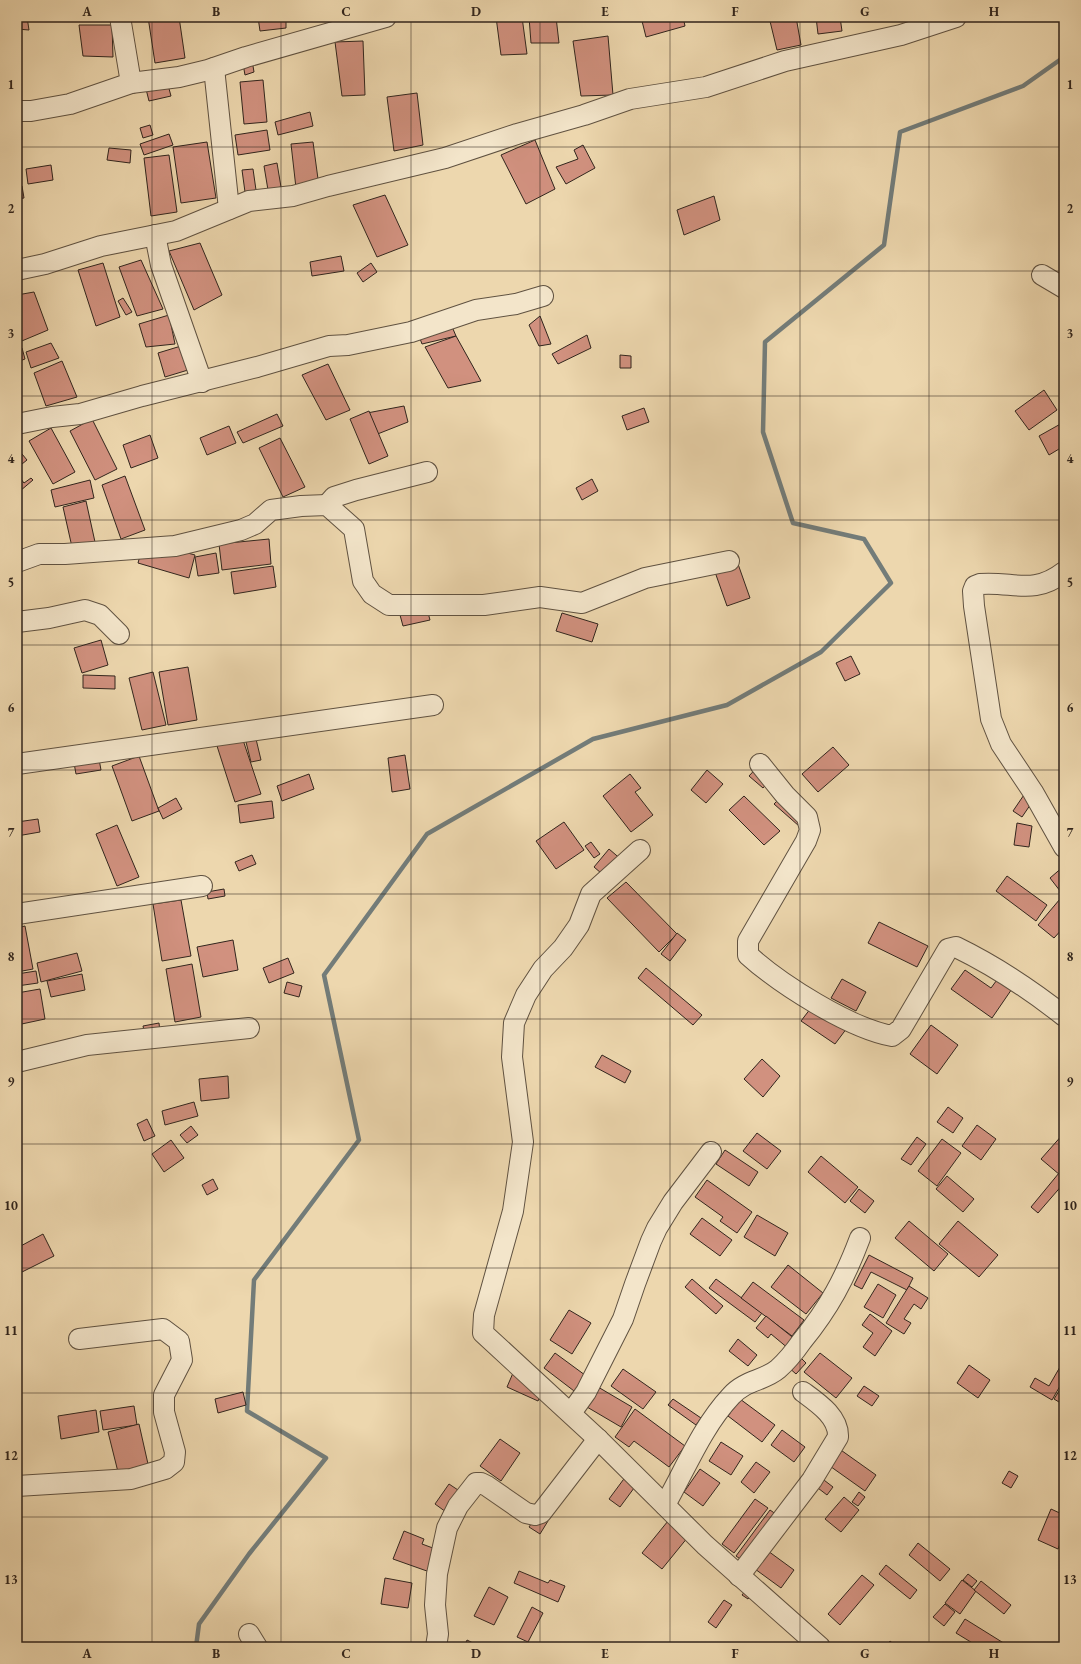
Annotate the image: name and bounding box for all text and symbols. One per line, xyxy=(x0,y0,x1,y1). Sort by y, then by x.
text: A xyxy=(81,3,92,20)
text: B xyxy=(212,3,220,20)
text: C xyxy=(341,3,351,20)
text: D xyxy=(471,3,481,20)
text: E xyxy=(601,3,609,20)
text: F xyxy=(731,3,739,20)
text: G xyxy=(860,3,870,20)
text: H xyxy=(989,3,1000,20)
text: 1 xyxy=(8,76,15,93)
text: 1 xyxy=(1067,76,1074,93)
text: 2 xyxy=(8,200,15,217)
text: 2 xyxy=(1067,200,1074,217)
text: 3 xyxy=(8,325,15,342)
text: 3 xyxy=(1067,325,1074,342)
text: 4 xyxy=(8,450,15,467)
text: 4 xyxy=(1067,450,1074,467)
text: 5 xyxy=(8,574,14,591)
text: 5 xyxy=(1067,574,1073,591)
text: 6 xyxy=(8,699,15,716)
text: 6 xyxy=(1067,699,1074,716)
text: 7 xyxy=(8,824,15,841)
text: 7 xyxy=(1067,824,1074,841)
text: 8 xyxy=(8,948,15,965)
text: 8 xyxy=(1067,948,1074,965)
text: 9 xyxy=(8,1073,15,1090)
text: 9 xyxy=(1067,1073,1074,1090)
text: 10 xyxy=(4,1197,18,1214)
text: 10 xyxy=(1063,1197,1077,1214)
text: 11 xyxy=(4,1322,18,1339)
text: 11 xyxy=(1063,1322,1077,1339)
text: 12 xyxy=(4,1447,18,1464)
text: 12 xyxy=(1063,1447,1077,1464)
text: 13 xyxy=(4,1571,18,1588)
text: 13 xyxy=(1063,1571,1077,1588)
text: A xyxy=(81,1645,92,1662)
text: B xyxy=(212,1645,220,1662)
text: C xyxy=(341,1645,351,1662)
text: D xyxy=(471,1645,481,1662)
text: E xyxy=(601,1645,609,1662)
text: F xyxy=(731,1645,739,1662)
text: G xyxy=(860,1645,870,1662)
text: H xyxy=(989,1645,1000,1662)

